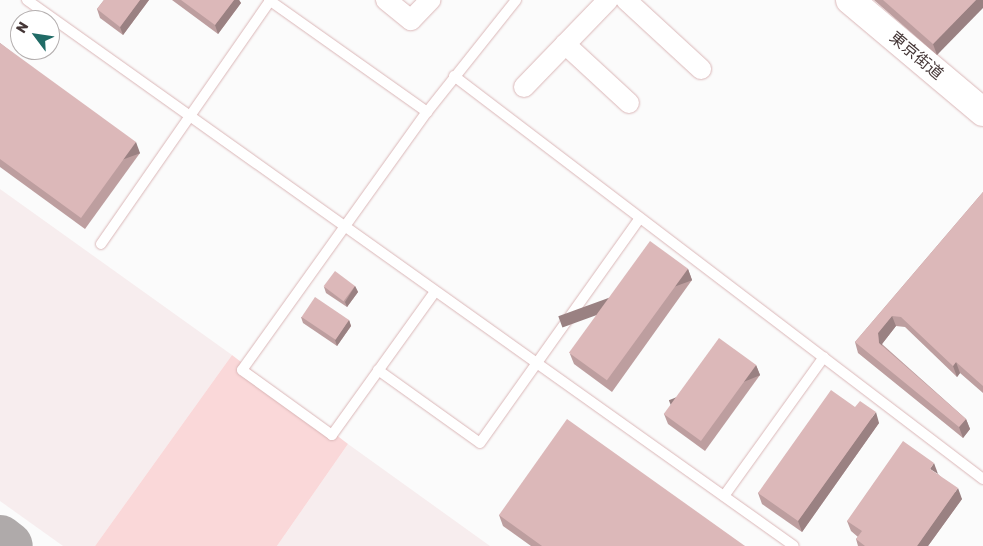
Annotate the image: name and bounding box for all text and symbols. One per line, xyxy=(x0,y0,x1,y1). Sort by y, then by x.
north arrow xyxy=(10,10,60,60)
text: N xyxy=(13,19,32,36)
street label: 東京街道 xyxy=(885,28,947,84)

